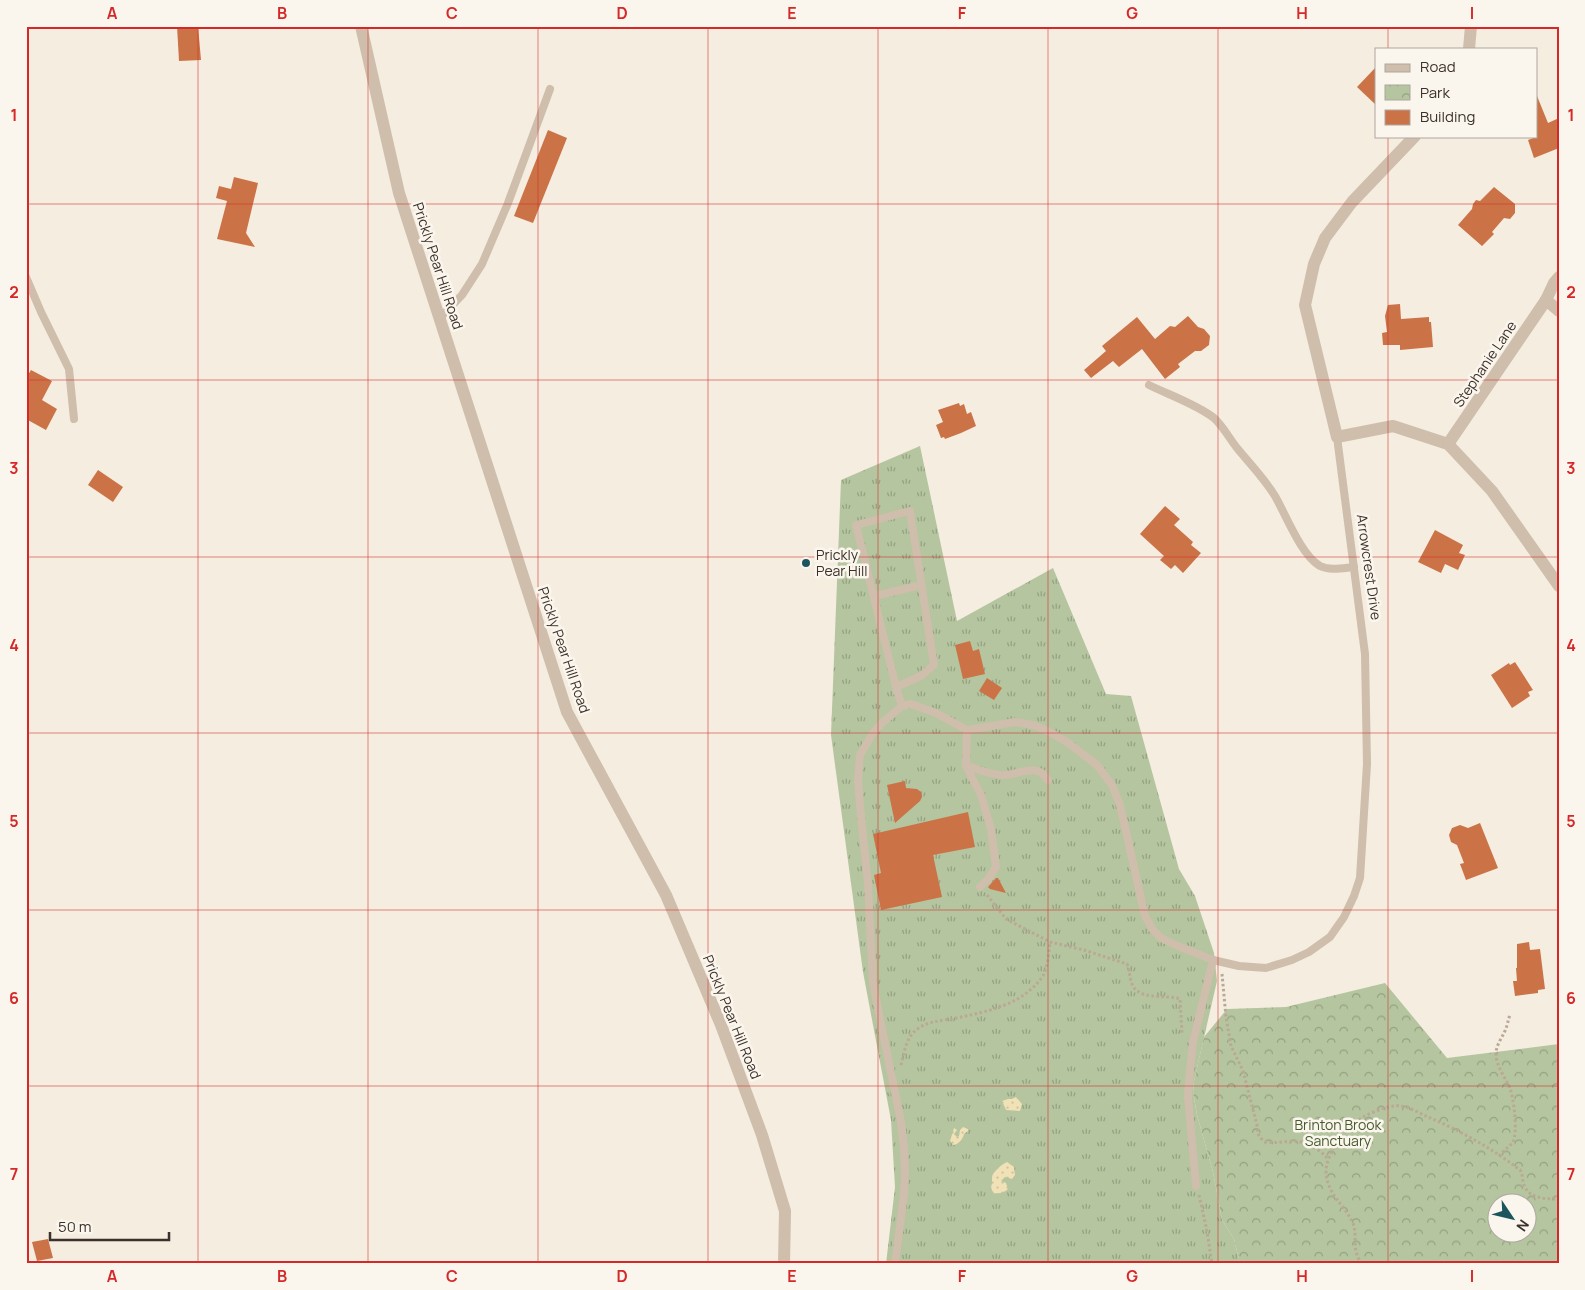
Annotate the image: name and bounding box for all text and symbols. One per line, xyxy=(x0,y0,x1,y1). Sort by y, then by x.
text: A xyxy=(107,2,118,24)
text: B xyxy=(277,2,287,24)
text: C xyxy=(446,2,458,24)
text: D xyxy=(616,2,628,24)
text: E xyxy=(787,2,797,24)
text: F xyxy=(958,2,967,24)
text: G xyxy=(1126,2,1138,24)
text: H xyxy=(1296,2,1308,24)
text: I xyxy=(1470,2,1474,24)
legend xyxy=(1375,48,1538,138)
text: Road xyxy=(1420,56,1456,77)
text: Park xyxy=(1420,82,1450,103)
text: 1 xyxy=(10,104,18,126)
text: 1 xyxy=(1567,104,1575,126)
text: Building xyxy=(1420,106,1475,127)
street label: Prickly Pear Hill Road xyxy=(409,200,468,332)
text: 2 xyxy=(9,281,19,303)
text: 2 xyxy=(1566,281,1576,303)
street label: Stephanie Lane xyxy=(1449,317,1520,411)
text: 3 xyxy=(9,457,19,479)
text: 3 xyxy=(1566,457,1576,479)
street label: Arrowcrest Drive xyxy=(1353,513,1386,621)
place label: Prickly Pear Hill xyxy=(816,545,867,580)
marker: Prickly Pear Hill xyxy=(800,557,812,569)
street label: Prickly Pear Hill Road xyxy=(534,584,595,716)
text: 4 xyxy=(9,634,19,656)
text: 4 xyxy=(1566,634,1576,656)
text: 5 xyxy=(9,810,19,832)
text: 5 xyxy=(1566,810,1576,832)
street label: Prickly Pear Hill Road xyxy=(699,952,766,1082)
text: 6 xyxy=(9,987,19,1009)
text: 6 xyxy=(1566,987,1576,1009)
park label: Brinton Brook Sanctuary xyxy=(1295,1115,1383,1150)
text: 7 xyxy=(10,1163,18,1185)
text: 7 xyxy=(1567,1163,1575,1185)
north arrow xyxy=(1488,1192,1538,1242)
scale bar xyxy=(50,1210,169,1242)
text: 50 m xyxy=(58,1216,92,1237)
text: N xyxy=(1512,1216,1534,1235)
text: A xyxy=(107,1265,118,1287)
text: B xyxy=(277,1265,287,1287)
text: C xyxy=(446,1265,458,1287)
text: D xyxy=(616,1265,628,1287)
text: E xyxy=(787,1265,797,1287)
text: F xyxy=(958,1265,967,1287)
text: G xyxy=(1126,1265,1138,1287)
text: H xyxy=(1296,1265,1308,1287)
text: I xyxy=(1470,1265,1474,1287)

